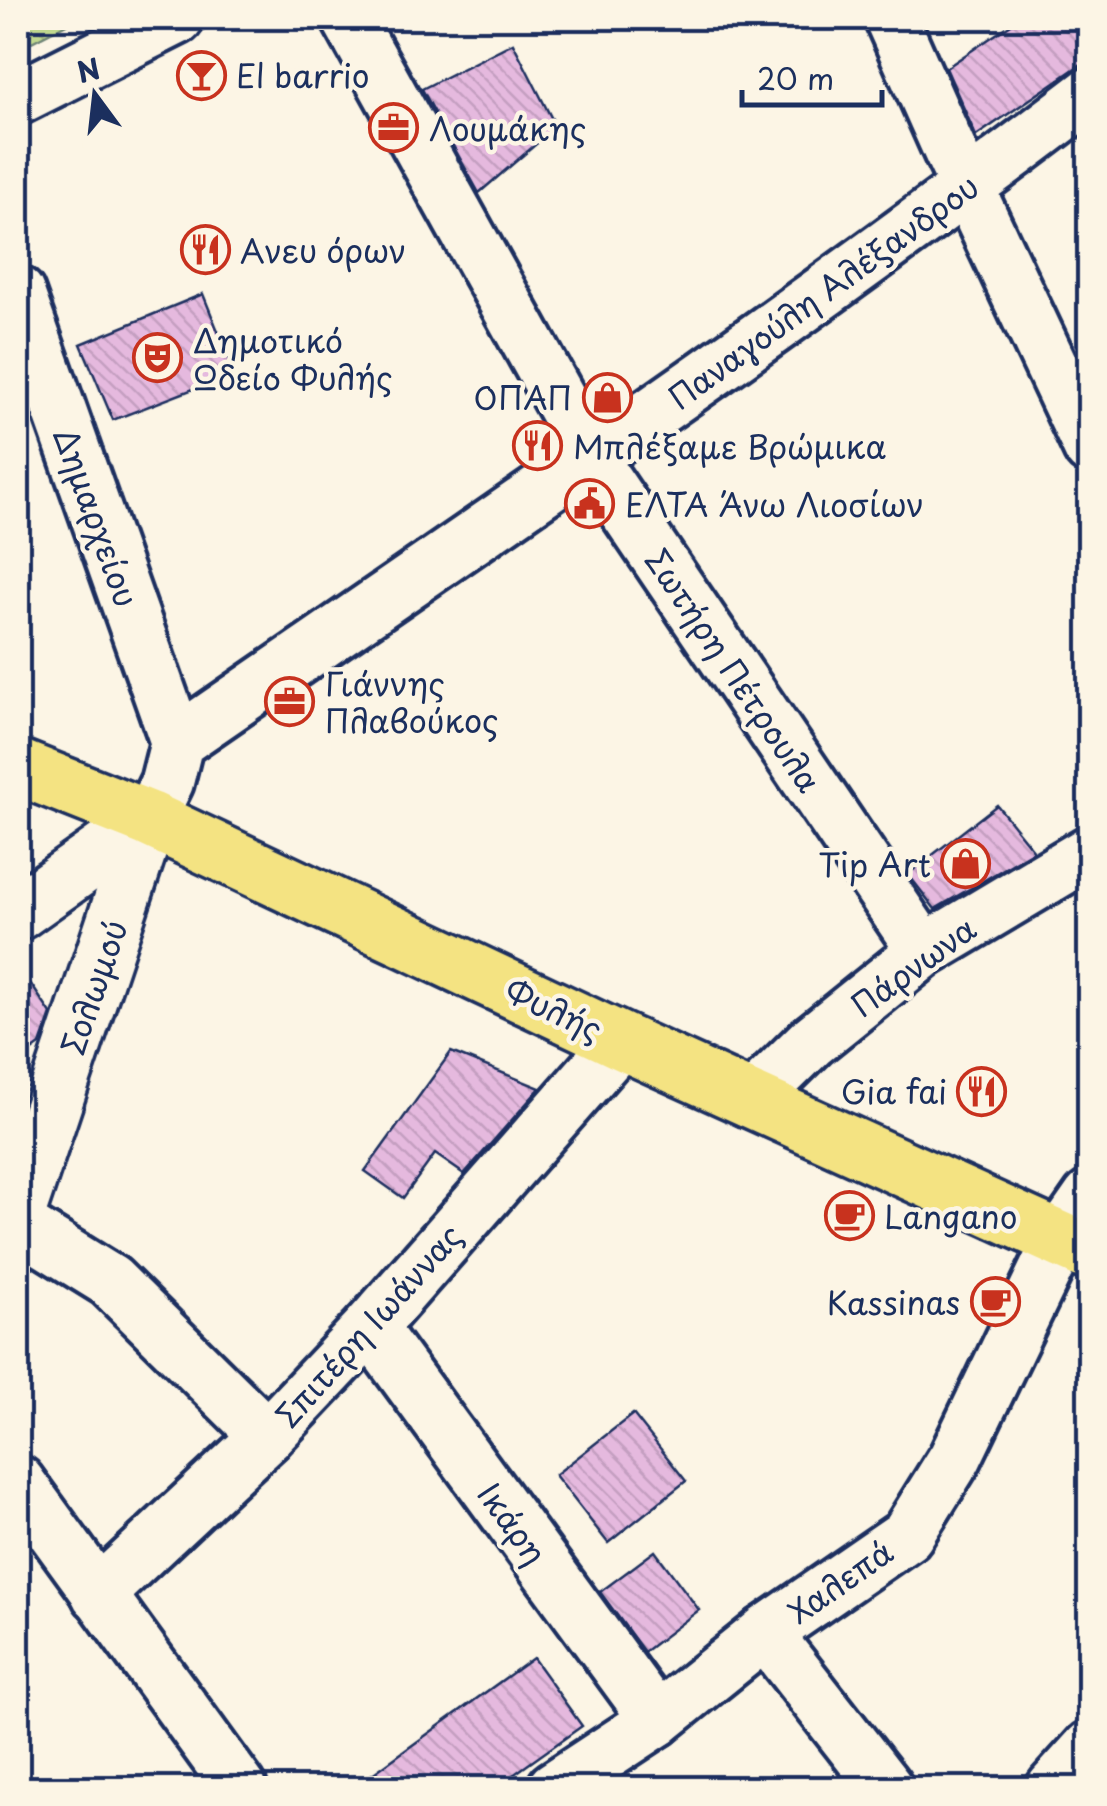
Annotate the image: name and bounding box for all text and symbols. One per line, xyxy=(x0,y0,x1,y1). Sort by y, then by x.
north arrow xyxy=(45,45,145,145)
scale bar xyxy=(742,45,882,107)
text: N xyxy=(72,46,104,93)
bar icon: El barrio xyxy=(175,49,227,101)
place label: El barrio xyxy=(236,51,370,99)
text: 20 m xyxy=(757,55,834,100)
office icon: Λουμάκης xyxy=(368,102,420,154)
place label: Λουμάκης xyxy=(429,104,586,152)
street label: Παναγούλη Αλέξανδρου xyxy=(658,162,988,420)
restaurant icon: Ανευ όρων xyxy=(179,224,231,276)
place label: Ανευ όρων xyxy=(240,226,407,274)
place label: Δημοτικό Ωδείο Φυλής xyxy=(193,316,393,401)
theatre icon: Δημοτικό Ωδείο Φυλής xyxy=(132,332,184,384)
shop icon: ΟΠΑΠ xyxy=(581,371,633,423)
place label: ΟΠΑΠ xyxy=(473,373,572,421)
restaurant icon: Μπλέξαμε Βρώμικα xyxy=(512,420,564,472)
street label: Δημαρχείου xyxy=(42,421,152,613)
place label: Μπλέξαμε Βρώμικα xyxy=(573,422,887,470)
public building icon: ΕΛΤΑ Άνω Λιοσίων xyxy=(564,478,616,530)
place label: ΕΛΤΑ Άνω Λιοσίων xyxy=(625,480,924,528)
street label: Σωτήρη Πέτρουλα xyxy=(634,538,834,802)
place label: Γιάννης Πλαβούκος xyxy=(325,659,499,744)
office icon: Γιάννης Πλαβούκος xyxy=(264,675,316,727)
shop icon: Tip Art xyxy=(940,838,992,890)
place label: Tip Art xyxy=(818,840,931,888)
street label: Πάρνωνα xyxy=(841,904,985,1028)
street label: Σολωμού xyxy=(48,913,138,1061)
street label: Φυλής xyxy=(498,966,610,1052)
restaurant icon: Gia fai xyxy=(956,1065,1008,1117)
place label: Gia fai xyxy=(841,1067,947,1115)
cafe icon: Langano xyxy=(823,1190,875,1242)
place label: Langano xyxy=(884,1192,1018,1240)
street label: Σπιτέρη Ιωάννας xyxy=(263,1213,473,1437)
cafe icon: Kassinas xyxy=(969,1276,1021,1328)
place label: Kassinas xyxy=(827,1278,960,1326)
street label: Ικάρη xyxy=(467,1472,559,1574)
street label: Χαλεπά xyxy=(778,1527,902,1635)

